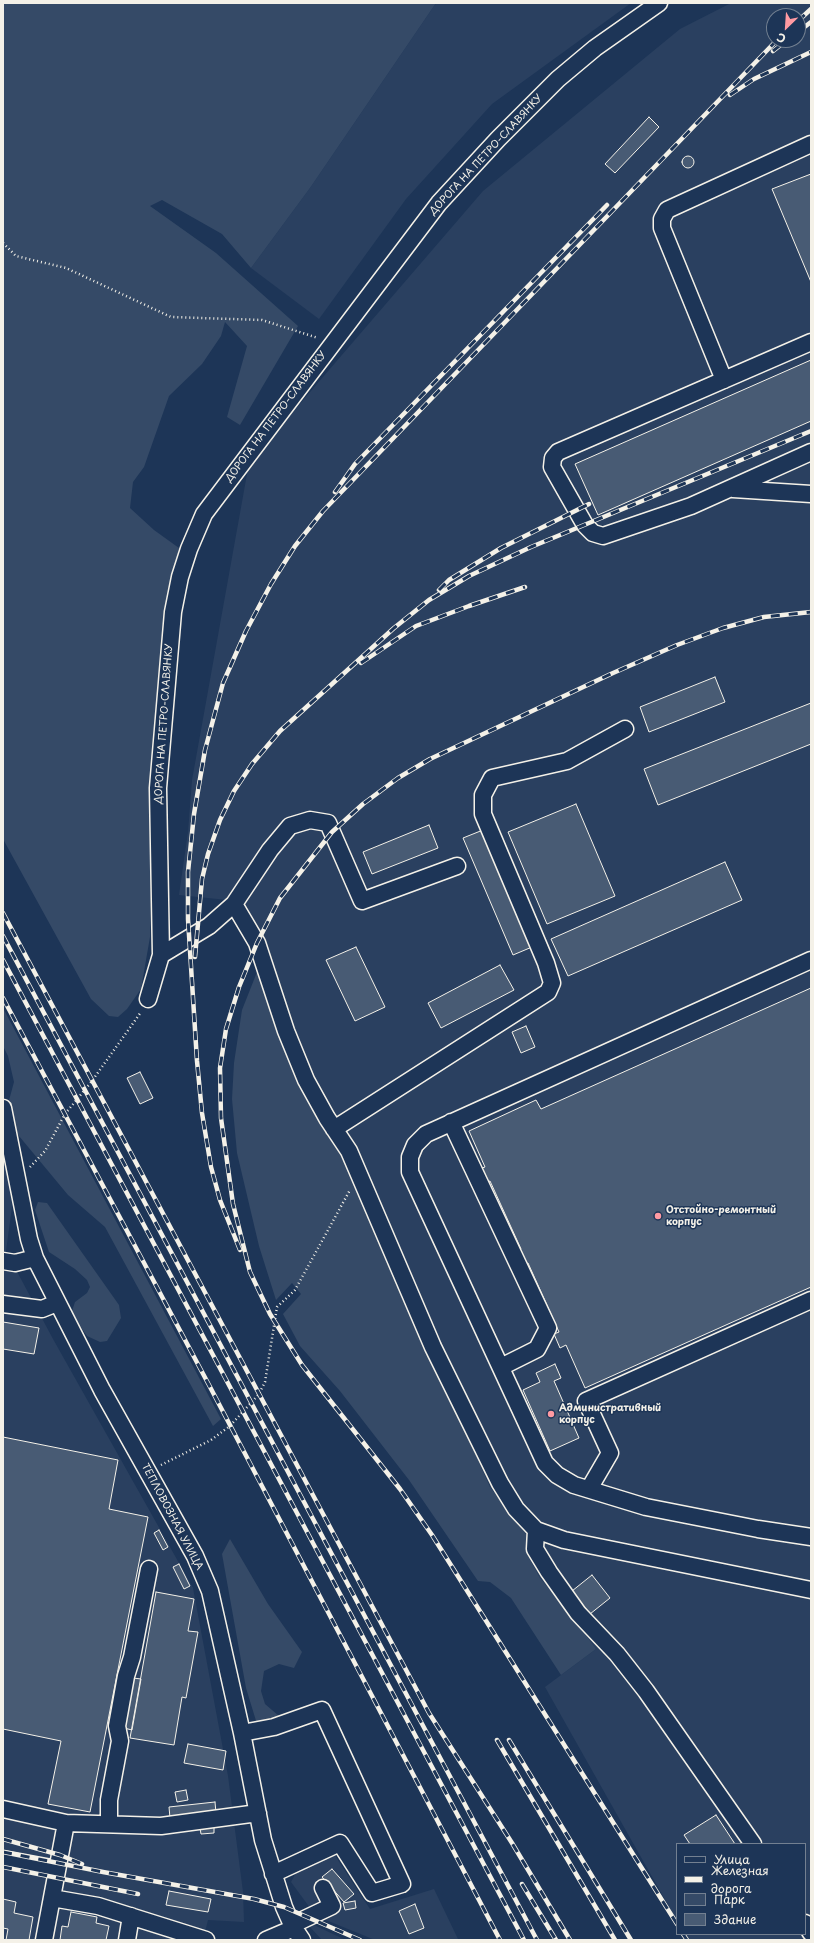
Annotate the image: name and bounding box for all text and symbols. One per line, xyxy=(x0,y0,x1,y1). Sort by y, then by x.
north arrow xyxy=(766,8,806,48)
text: С xyxy=(774,29,788,48)
street label: ДОРОГА НА ПЕТРО-СЛАВЯНКУ xyxy=(427,92,545,218)
street label: ДОРОГА НА ПЕТРО-СЛАВЯНКУ xyxy=(223,350,329,484)
street label: ДОРОГА НА ПЕТРО-СЛАВЯНКУ xyxy=(152,644,176,804)
place label: Отстойно-ремонтный корпус xyxy=(666,1204,776,1228)
marker: Отстойно-ремонтный корпус xyxy=(653,1211,663,1221)
place label: Административный корпус xyxy=(559,1402,661,1426)
marker: Административный корпус xyxy=(546,1409,556,1419)
street label: ТЕПЛОВОЗНАЯ УЛИЦА xyxy=(139,1462,205,1572)
legend xyxy=(676,1843,806,1935)
text: Улица xyxy=(714,1850,750,1868)
text: Железная дорога xyxy=(711,1861,769,1897)
text: Парк xyxy=(714,1890,745,1908)
text: Здание xyxy=(714,1910,756,1928)

